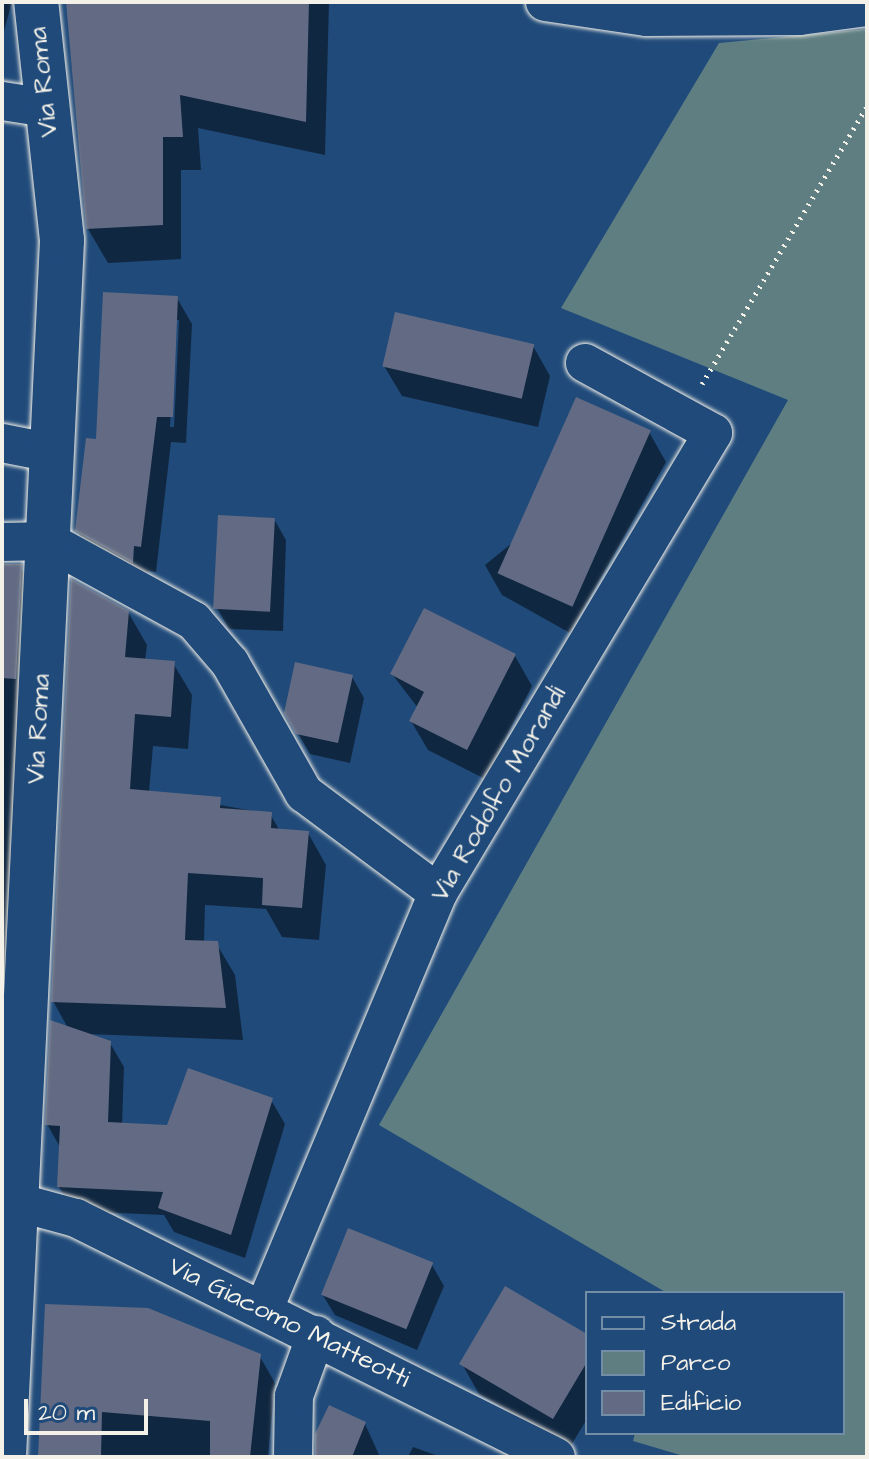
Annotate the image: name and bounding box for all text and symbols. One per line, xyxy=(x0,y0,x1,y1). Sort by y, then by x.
street label: Via Roma xyxy=(23,25,65,139)
street label: Via Roma xyxy=(21,673,57,785)
street label: Via Rodolfo Morandi xyxy=(425,681,573,907)
street label: Via Giacomo Matteotti xyxy=(163,1251,415,1395)
legend xyxy=(585,1291,845,1435)
text: Strada xyxy=(661,1306,736,1340)
text: Parco xyxy=(661,1346,730,1380)
scale bar xyxy=(28,1383,152,1433)
text: Edificio xyxy=(661,1386,741,1420)
text: 20 m xyxy=(38,1396,95,1430)

